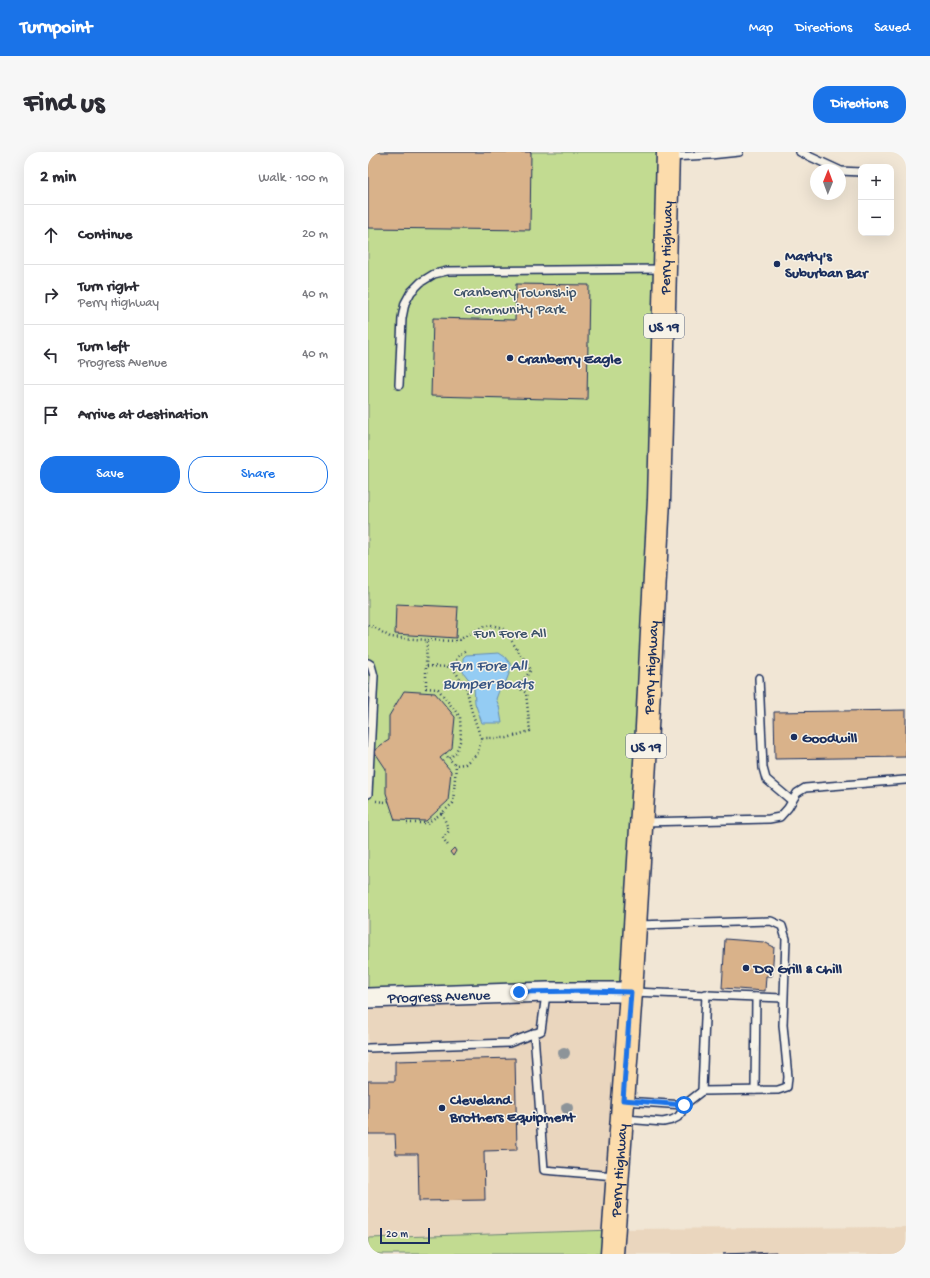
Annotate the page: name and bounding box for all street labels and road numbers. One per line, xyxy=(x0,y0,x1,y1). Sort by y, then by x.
street label: Perry Highway xyxy=(657,200,678,296)
road number: US 19 xyxy=(644,314,684,338)
street label: Perry Highway xyxy=(641,620,664,715)
road number: US 19 xyxy=(626,734,666,758)
street label: Progress Avenue xyxy=(386,987,491,1008)
street label: Perry Highway xyxy=(608,1123,632,1219)

